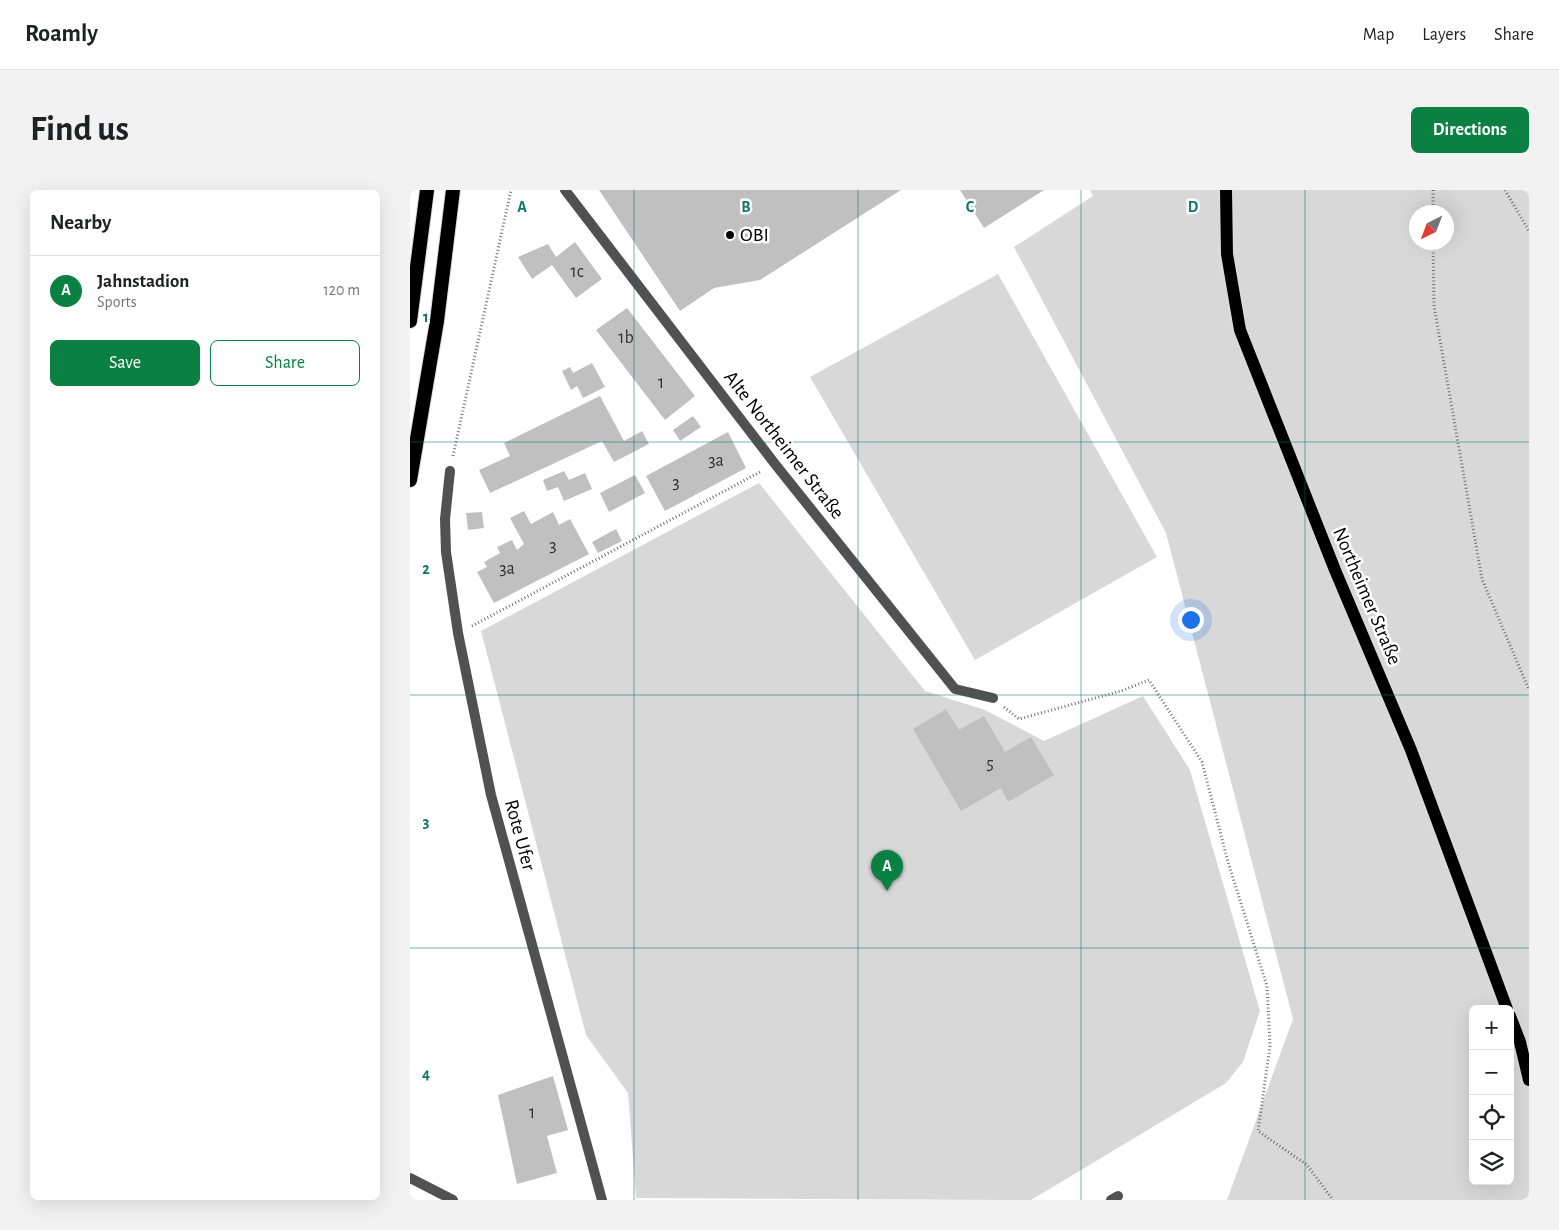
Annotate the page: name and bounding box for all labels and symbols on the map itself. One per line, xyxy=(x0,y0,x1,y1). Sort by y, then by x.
text: A xyxy=(517,199,527,215)
text: B xyxy=(741,199,751,215)
text: C xyxy=(966,199,975,215)
text: D xyxy=(1188,199,1199,215)
north arrow xyxy=(1409,205,1454,250)
place label: OBI xyxy=(740,225,769,245)
marker: OBI xyxy=(724,229,736,241)
house number: 1c xyxy=(570,263,584,281)
text: 1 xyxy=(423,309,429,325)
house number: 1b xyxy=(618,329,634,347)
street label: Alte Northeimer Straße xyxy=(720,367,848,523)
house number: 1 xyxy=(658,374,664,392)
house number: 3a xyxy=(708,452,724,470)
house number: 3 xyxy=(672,474,680,492)
street label: Northeimer Straße xyxy=(1329,525,1405,667)
house number: 3 xyxy=(549,537,557,555)
house number: 3a xyxy=(499,560,515,578)
text: 2 xyxy=(422,561,430,577)
your location xyxy=(1178,607,1204,633)
house number: 5 xyxy=(986,755,994,773)
street label: Rote Ufer xyxy=(501,797,539,873)
text: 3 xyxy=(423,814,430,830)
pin: A xyxy=(871,850,903,891)
text: 4 xyxy=(422,1066,430,1082)
house number: 1 xyxy=(529,1104,535,1122)

